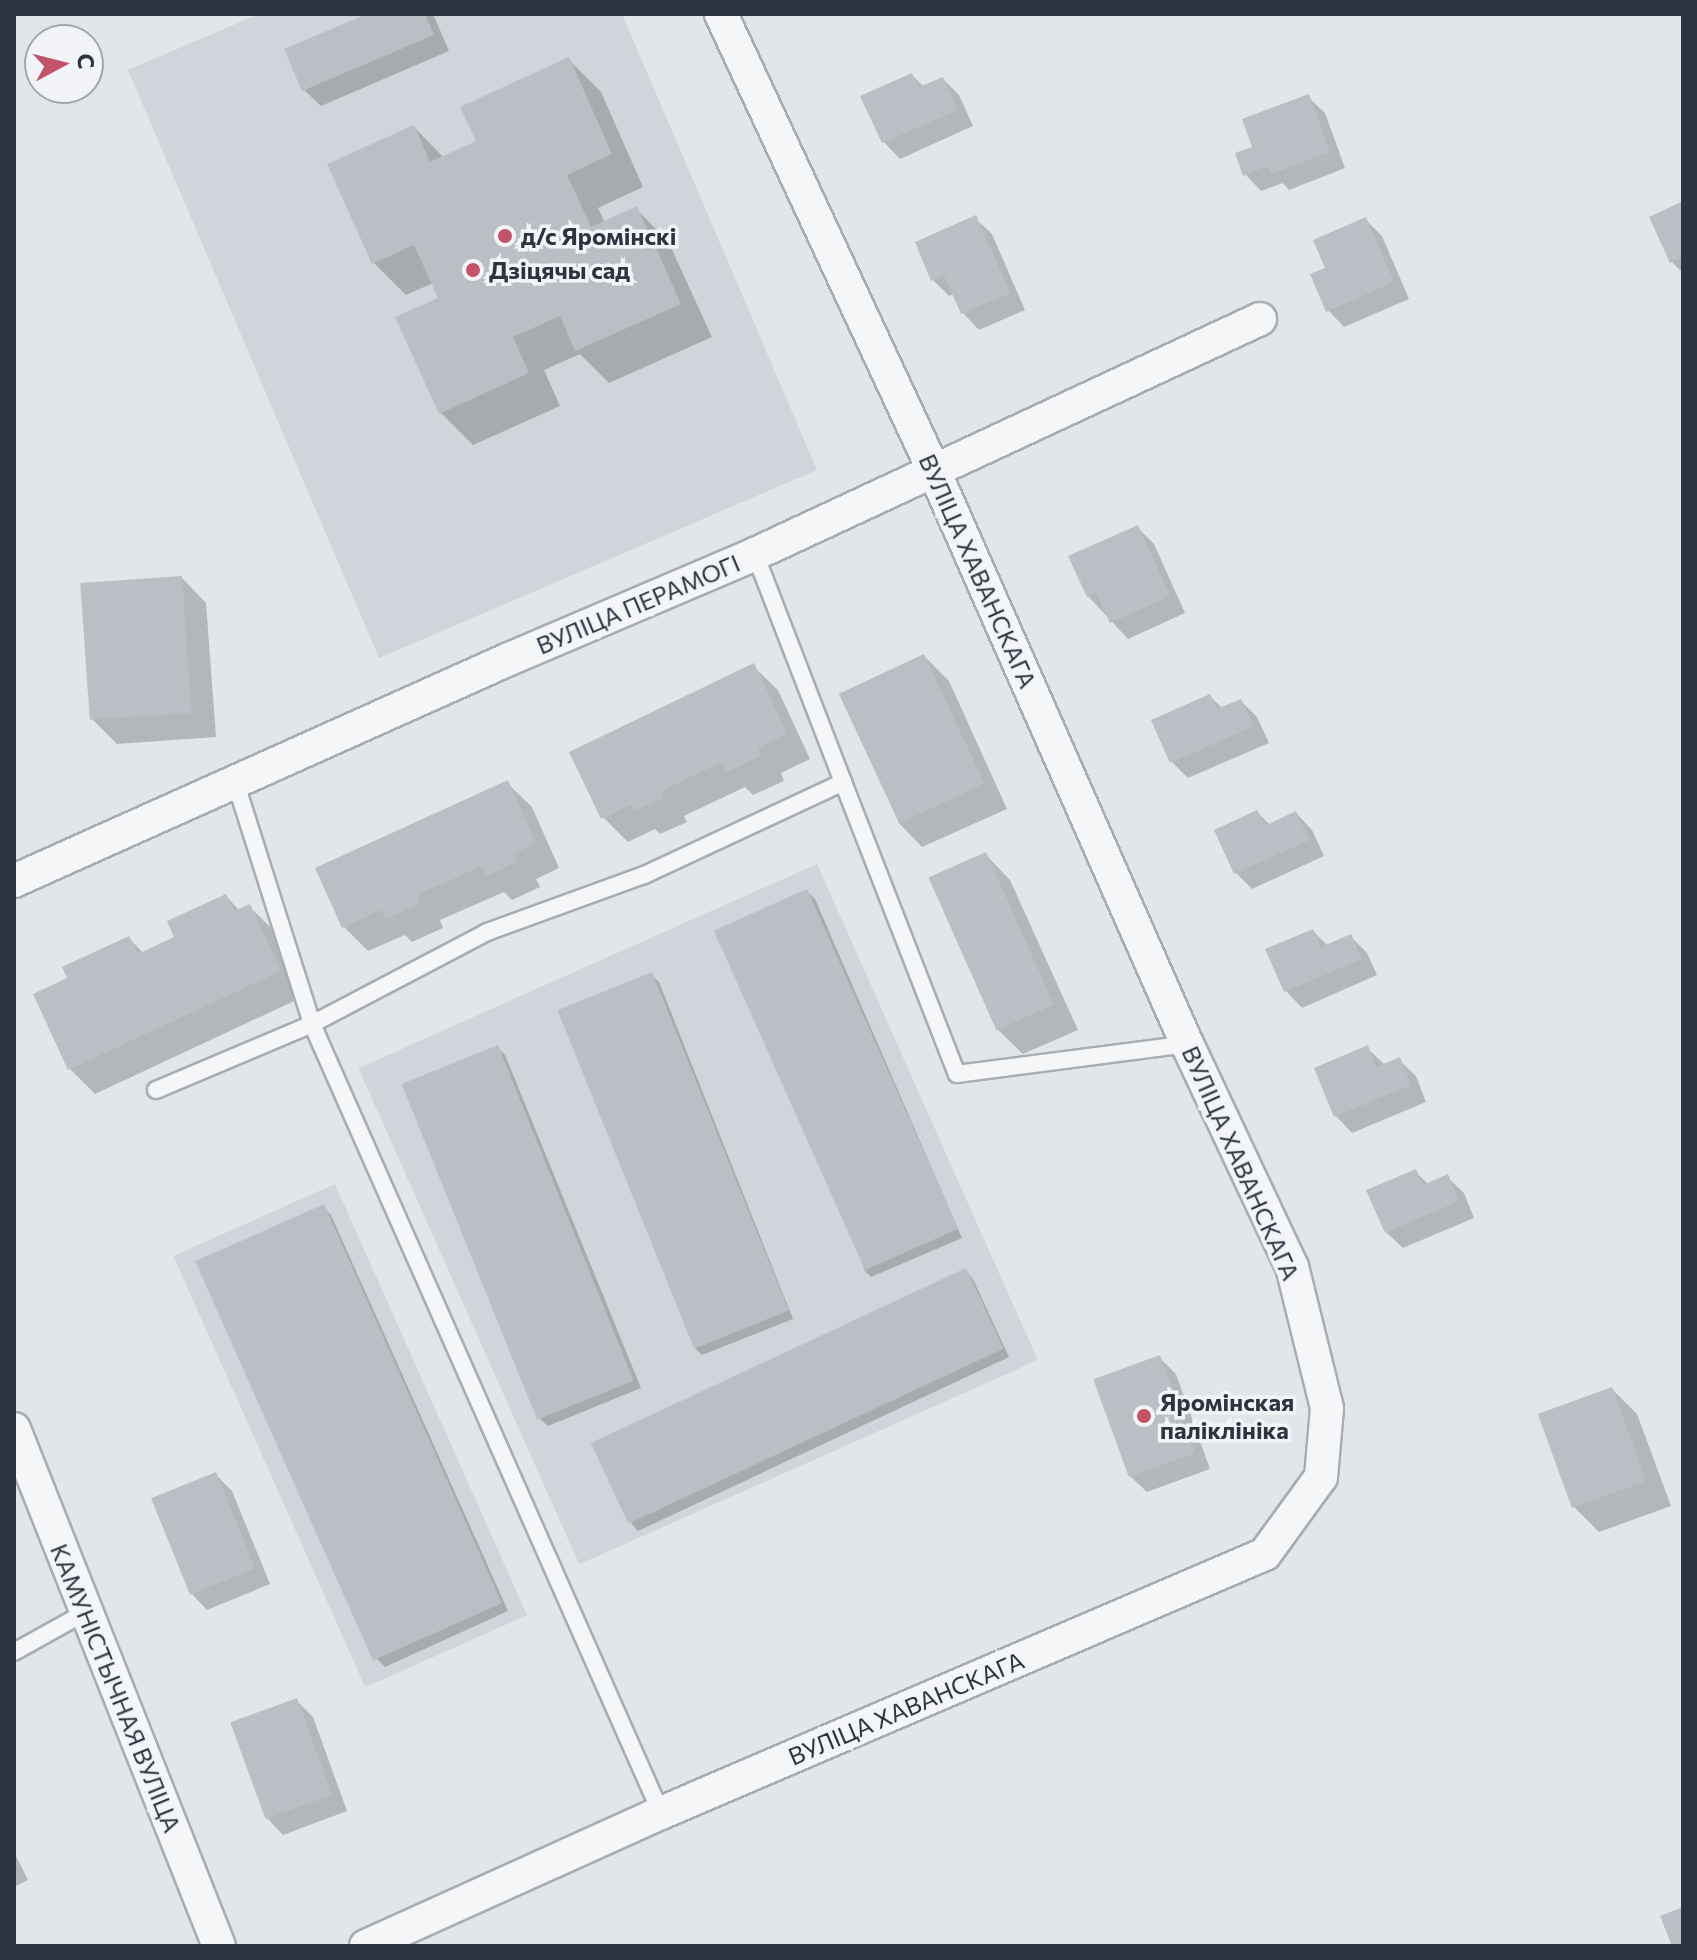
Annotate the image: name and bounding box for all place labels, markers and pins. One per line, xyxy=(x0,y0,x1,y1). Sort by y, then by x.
place label: д/с Яромінскі xyxy=(521,222,676,250)
marker: д/с Яромінскі xyxy=(496,227,514,245)
place label: Дзіцячы сад xyxy=(489,256,630,284)
marker: Дзіцячы сад xyxy=(464,261,482,279)
place label: Яромінская паліклініка xyxy=(1160,1388,1294,1444)
marker: Яромінская паліклініка xyxy=(1135,1407,1153,1425)

